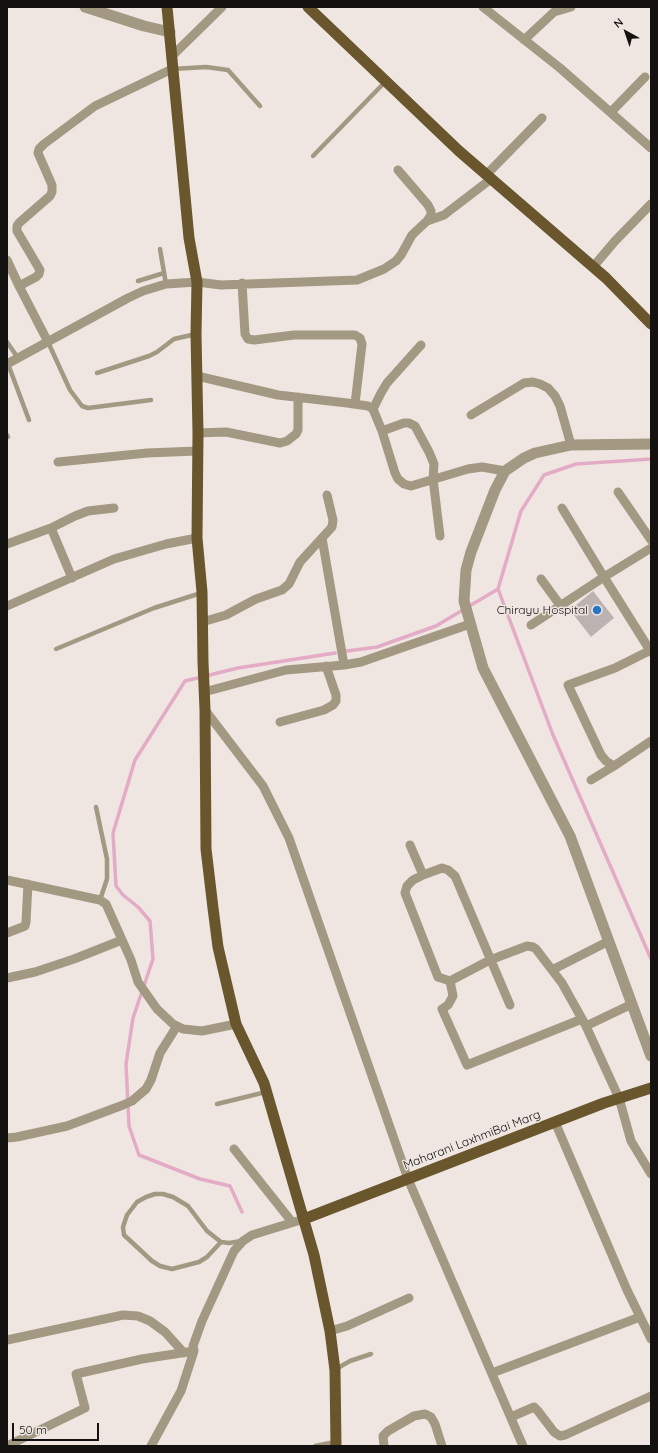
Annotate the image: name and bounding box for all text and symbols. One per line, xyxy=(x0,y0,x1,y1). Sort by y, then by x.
north arrow xyxy=(606,12,646,52)
text: N xyxy=(611,15,626,31)
place label: Chirayu Hospital xyxy=(497,603,588,617)
marker: Chirayu Hospital xyxy=(591,604,603,616)
street label: Maharani LaxhmiBai Marg xyxy=(401,1107,543,1173)
scale bar xyxy=(14,1415,101,1441)
text: 50 m xyxy=(19,1422,47,1437)

